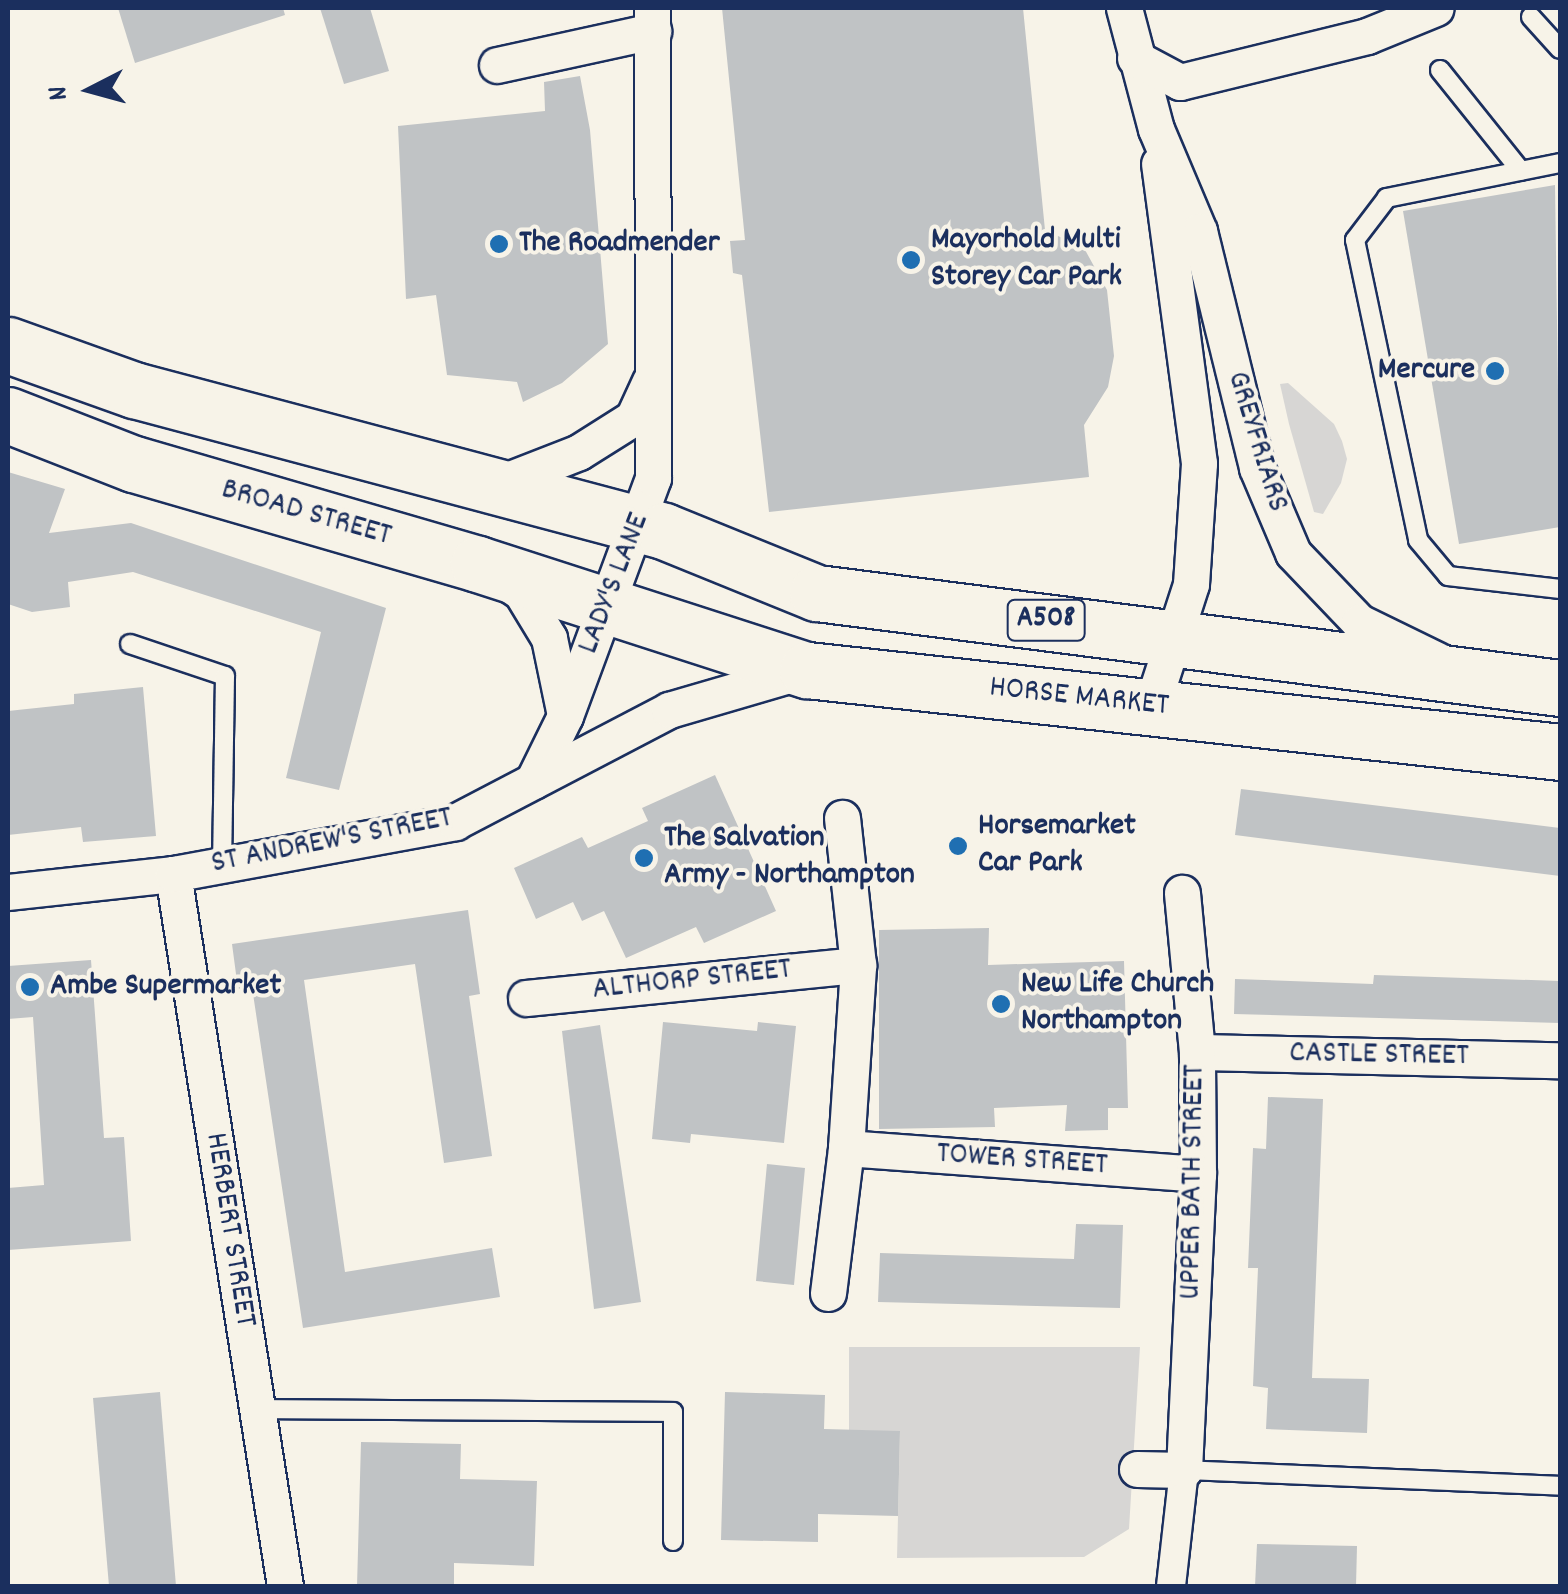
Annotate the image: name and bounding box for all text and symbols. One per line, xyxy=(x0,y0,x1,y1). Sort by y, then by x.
north arrow xyxy=(40,40,140,140)
text: N xyxy=(40,84,81,102)
place label: Mayorhold Multi Storey Car Park xyxy=(931,223,1122,298)
place label: The Roadmender xyxy=(519,225,720,263)
marker: The Roadmender xyxy=(488,233,510,255)
marker: Mayorhold Multi Storey Car Park xyxy=(900,249,922,271)
place label: Mercure xyxy=(1378,352,1475,390)
marker: Mercure xyxy=(1484,360,1506,382)
street label: GREYFRIARS xyxy=(1216,367,1296,517)
street label: BROAD STREET xyxy=(217,471,395,557)
street label: LADY'S LANE xyxy=(571,508,659,660)
road number: A508 xyxy=(1006,595,1086,645)
street label: HORSE MARKET xyxy=(987,669,1171,727)
street label: ST ANDREW'S STREET xyxy=(208,800,456,884)
place label: Horsemarket Car Park xyxy=(978,809,1136,884)
place label: The Salvation Army - Northampton xyxy=(664,821,915,896)
marker: Horsemarket Car Park xyxy=(947,835,969,857)
marker: The Salvation Army - Northampton xyxy=(633,847,655,869)
street label: ALTHORP STREET xyxy=(591,951,793,1011)
place label: New Life Church Northampton xyxy=(1021,967,1214,1042)
place label: Ambe Supermarket xyxy=(50,968,281,1006)
marker: Ambe Supermarket xyxy=(19,976,41,998)
marker: New Life Church Northampton xyxy=(990,993,1012,1015)
street label: CASTLE STREET xyxy=(1289,1035,1469,1077)
street label: UPPER BATH STREET xyxy=(1173,1064,1215,1300)
street label: HERBERT STREET xyxy=(195,1130,263,1330)
street label: TOWER STREET xyxy=(935,1136,1109,1186)

